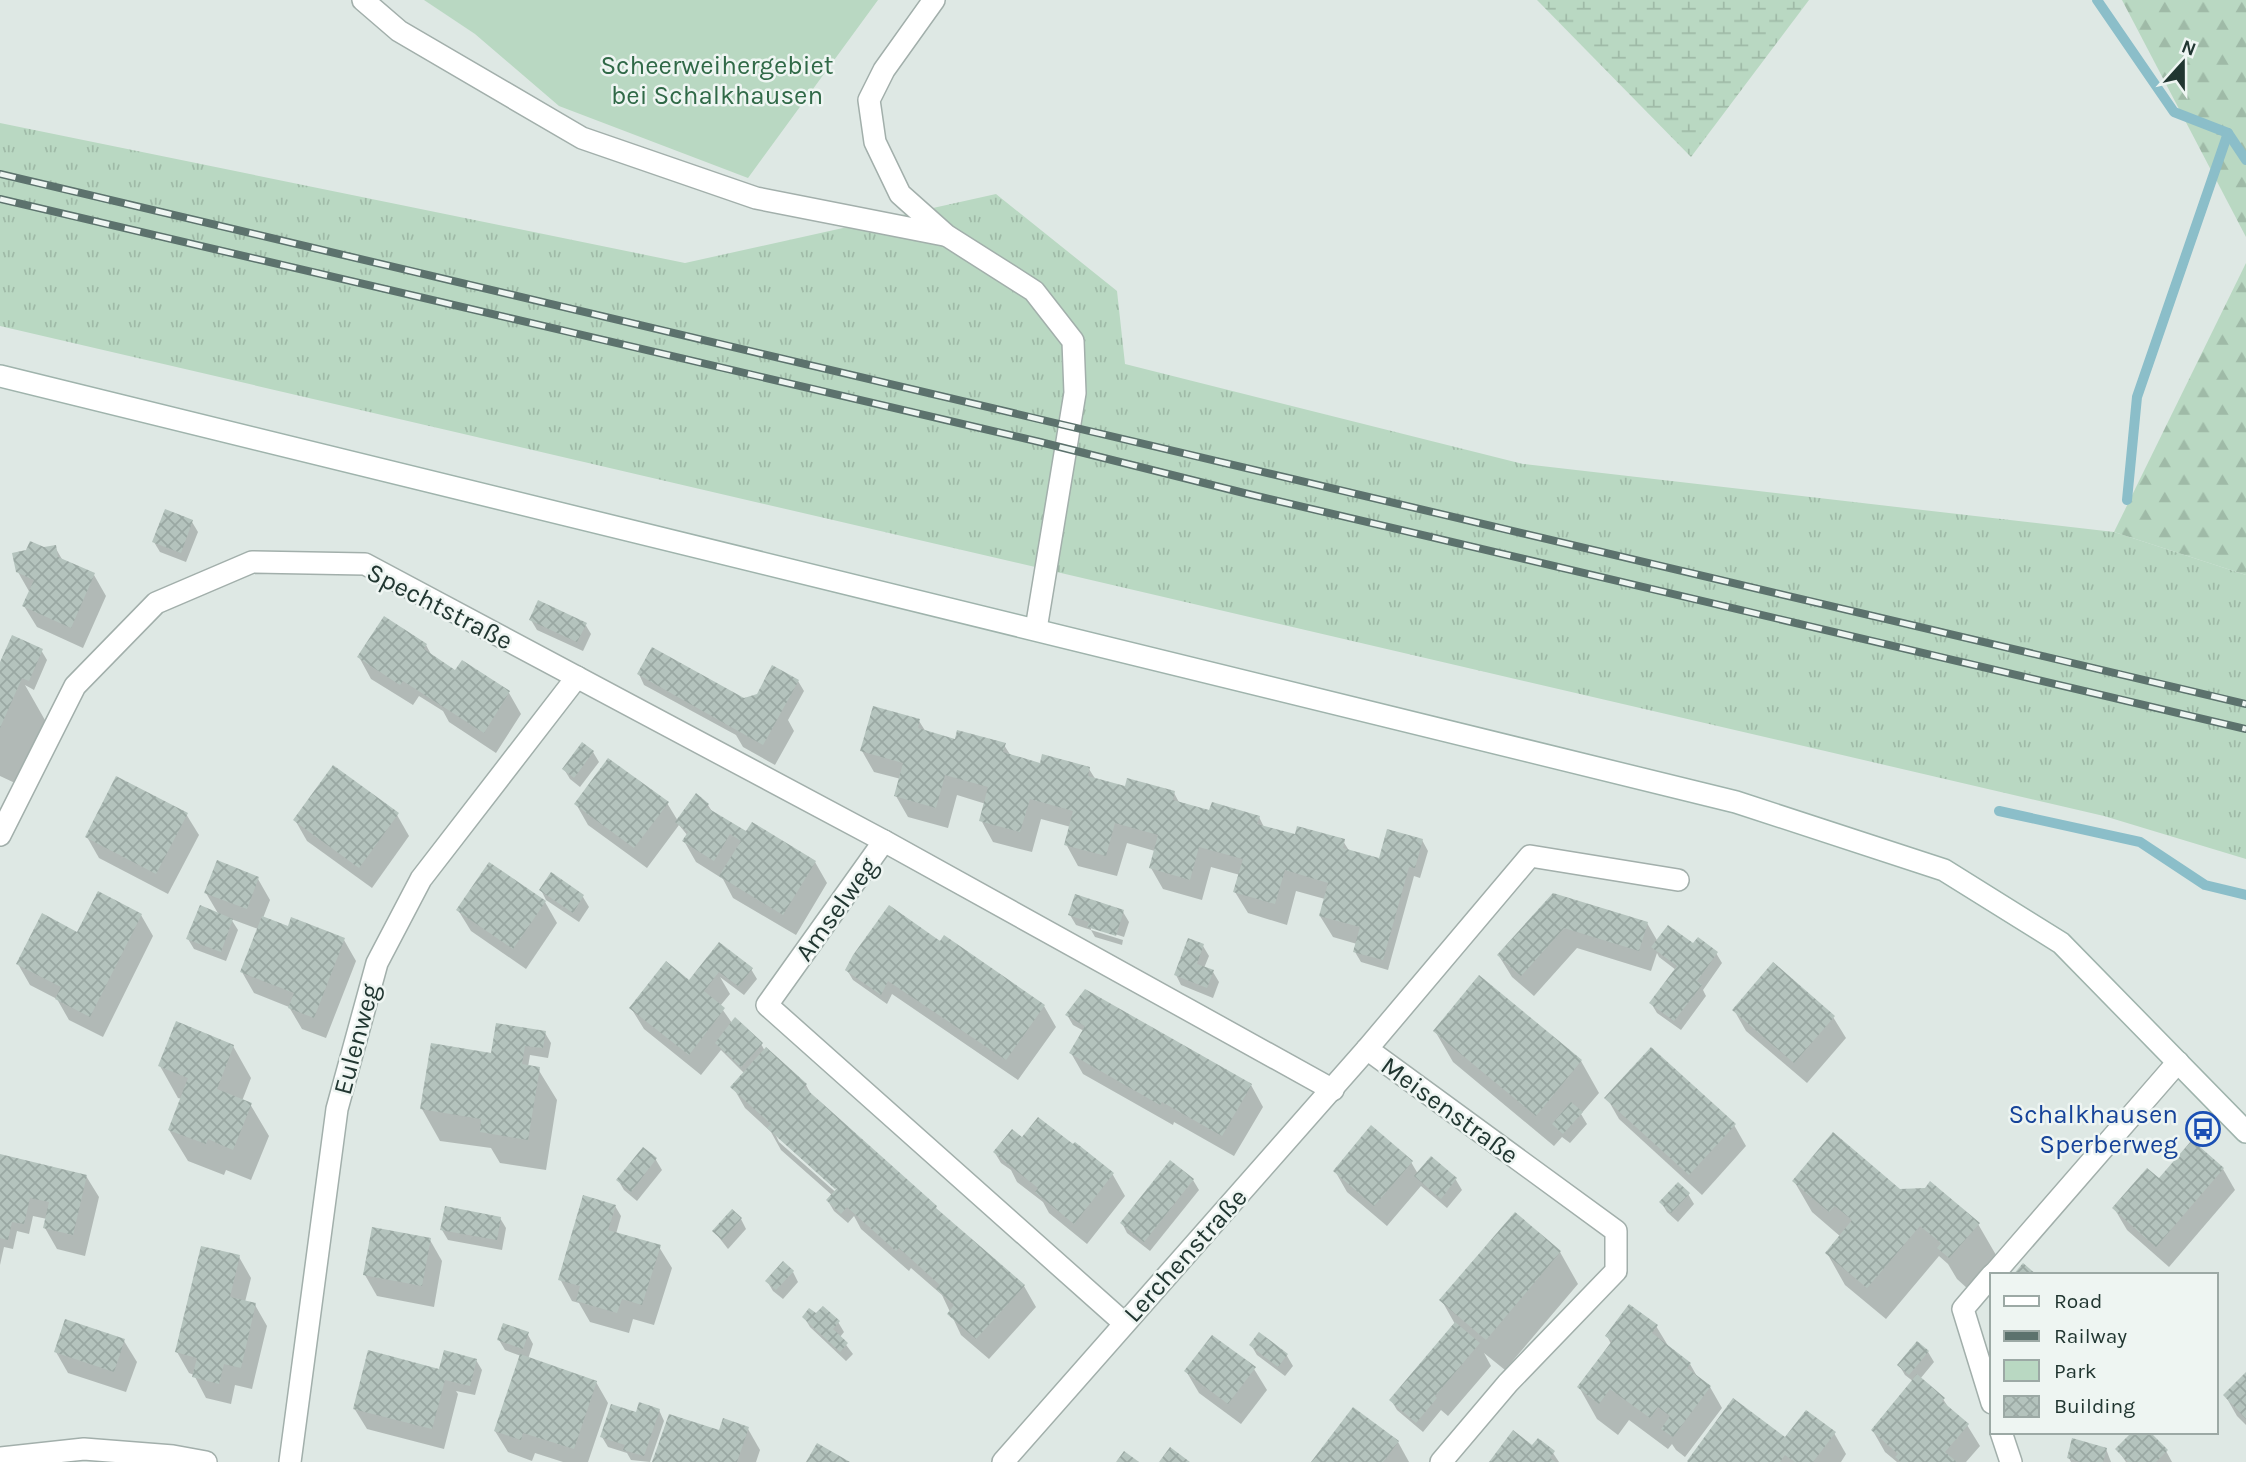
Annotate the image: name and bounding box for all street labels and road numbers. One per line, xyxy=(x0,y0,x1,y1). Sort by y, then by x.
street label: Spechtstraße xyxy=(362,556,518,656)
street label: Amselweg xyxy=(788,851,885,967)
street label: Eulenweg xyxy=(327,980,386,1098)
street label: Meisenstraße xyxy=(1375,1050,1524,1171)
street label: Lerchenstraße xyxy=(1117,1182,1254,1329)

